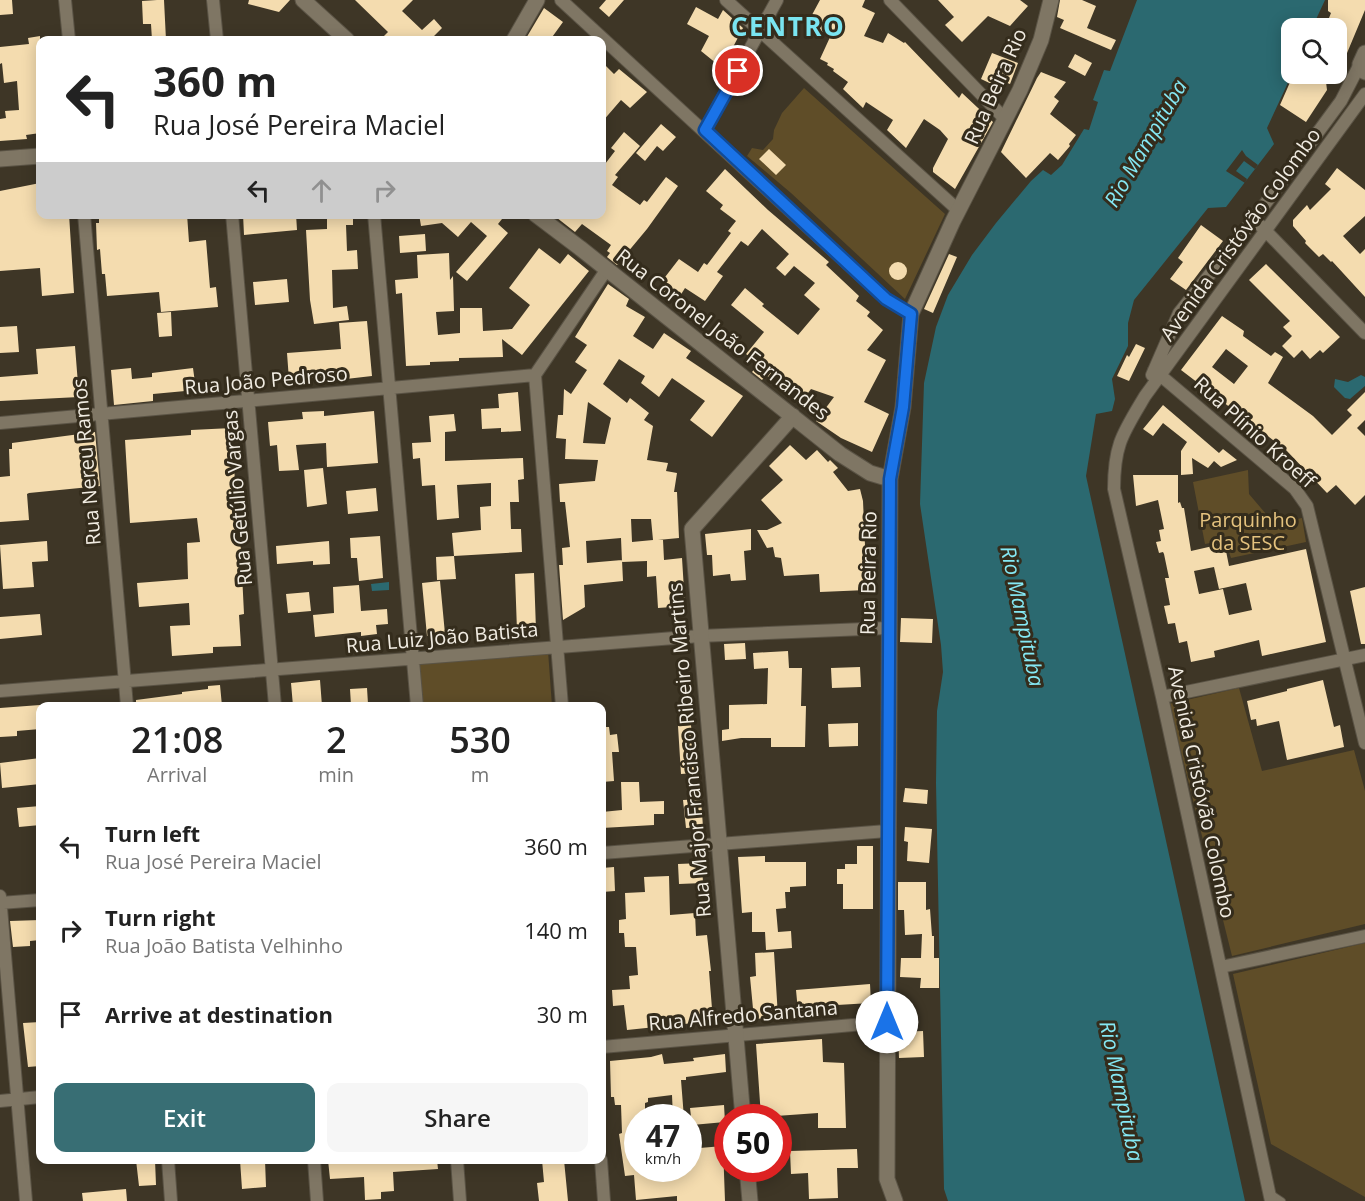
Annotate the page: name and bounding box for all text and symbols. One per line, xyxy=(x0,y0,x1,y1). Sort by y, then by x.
district label: CENTRO xyxy=(731,8,845,44)
map controls xyxy=(1281,18,1347,84)
button: search xyxy=(1281,18,1347,84)
street label: Rua Beira Rio xyxy=(957,24,1033,148)
pin xyxy=(712,45,763,96)
text: 360 m xyxy=(153,52,277,109)
icon: arrive xyxy=(721,54,754,87)
icon: left xyxy=(54,60,132,138)
water label: Rio Mampituba xyxy=(1097,74,1193,212)
text: Rua José Pereira Maciel xyxy=(153,106,445,143)
street label: Avenida Cristóvão Colombo xyxy=(1154,122,1326,346)
icon: left xyxy=(242,174,275,207)
icon: ahead xyxy=(305,174,338,207)
icon: right xyxy=(368,174,401,207)
street label: Rua Coronel João Fernandes xyxy=(611,242,835,426)
street label: Rua João Pedroso xyxy=(183,359,349,401)
street label: Rua Plínio Kroeff xyxy=(1188,370,1323,495)
street label: Rua Nereu Ramos xyxy=(65,377,107,547)
street label: Rua Getúlio Vargas xyxy=(216,409,258,587)
park label: Parquinho da SESC xyxy=(1199,506,1297,556)
street label: Rua Beira Rio xyxy=(853,511,883,635)
water label: Rio Mampituba xyxy=(994,543,1052,689)
street label: Rua Major Francisco Ribeiro Martins xyxy=(661,582,717,918)
street label: Rua Luiz João Batista xyxy=(345,615,539,659)
street label: Avenida Cristóvão Colombo xyxy=(1162,663,1242,921)
text: 21:08 xyxy=(131,715,223,764)
text: 2 xyxy=(326,715,347,764)
text: 530 xyxy=(449,715,511,764)
text: Arrival xyxy=(147,761,207,788)
text: min xyxy=(318,761,354,788)
text: m xyxy=(471,761,489,788)
text: Turn left xyxy=(105,818,200,848)
icon: left xyxy=(54,830,87,863)
text: 360 m xyxy=(524,831,588,861)
text: Rua José Pereira Maciel xyxy=(105,848,321,875)
text: Turn right xyxy=(105,902,216,932)
icon: right xyxy=(54,914,87,947)
text: 140 m xyxy=(524,915,588,945)
text: Rua João Batista Velhinho xyxy=(105,932,343,959)
position arrow xyxy=(855,990,919,1054)
street label: Rua Alfredo Santana xyxy=(647,993,839,1037)
icon: arrive xyxy=(54,998,87,1031)
text: Arrive at destination xyxy=(105,999,333,1029)
text: 30 m xyxy=(537,999,588,1029)
water label: Rio Mampituba xyxy=(1093,1018,1151,1164)
button: Exit xyxy=(54,1083,315,1152)
button: Share xyxy=(327,1083,588,1152)
speed limit sign: 50 xyxy=(714,1104,792,1182)
text: 47 xyxy=(646,1115,680,1156)
text: km/h xyxy=(645,1148,681,1168)

